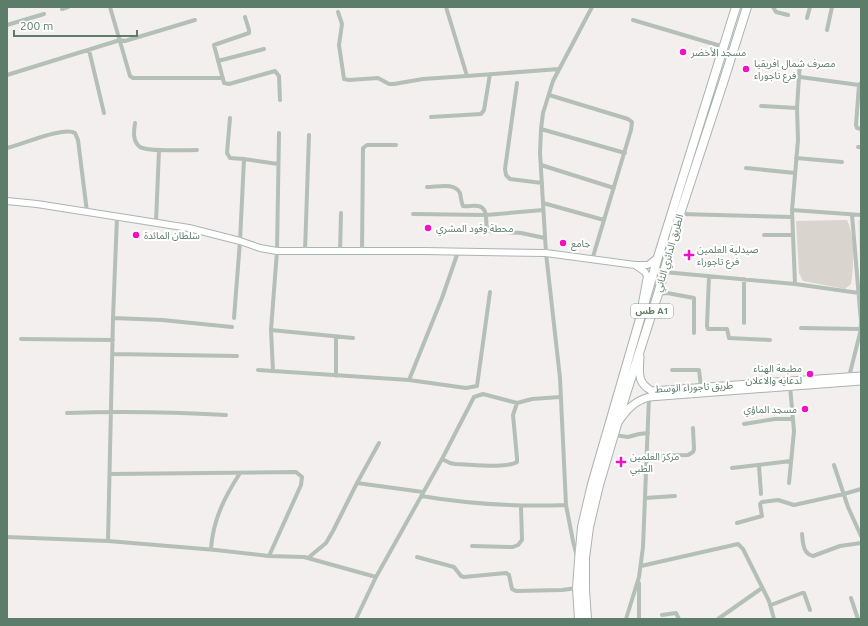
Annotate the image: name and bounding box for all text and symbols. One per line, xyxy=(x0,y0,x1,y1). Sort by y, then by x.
scale bar xyxy=(14,12,137,38)
text: 200 m xyxy=(20,19,53,32)
marker: مسجد الأخضر xyxy=(678,47,688,57)
place label: مسجد الأخضر xyxy=(690,47,746,59)
place label: مصرف شمال افريقيا فرع تاجوراء xyxy=(754,58,835,83)
marker: مصرف شمال افريقيا فرع تاجوراء xyxy=(741,64,751,74)
street label: الطريق الدائري الثاني xyxy=(653,213,688,294)
marker: محطة وقود المشري xyxy=(423,223,433,233)
place label: محطة وقود المشري xyxy=(436,223,513,236)
marker: سلطان المائدة xyxy=(131,230,141,240)
place label: سلطان المائدة xyxy=(144,230,200,241)
marker: جامع xyxy=(558,238,568,248)
place label: جامع xyxy=(571,238,590,251)
place label: صيدلية العلمين فرع تاجوراء xyxy=(697,244,759,269)
marker: صيدلية العلمين فرع تاجوراء xyxy=(684,250,694,260)
road number: طس A1 xyxy=(631,304,673,318)
place label: مطبعة الهناء لدعايه والاعلان xyxy=(745,363,802,387)
marker: مطبعة الهناء لدعايه والاعلان xyxy=(805,369,815,379)
street label: طريق تاجوراء الوسط xyxy=(655,379,734,396)
place label: مسجد الماؤي xyxy=(744,404,797,417)
marker: مسجد الماؤي xyxy=(800,404,810,414)
place label: مركز العلمين الطبي xyxy=(630,451,679,476)
marker: مركز العلمين الطبي xyxy=(615,456,627,468)

